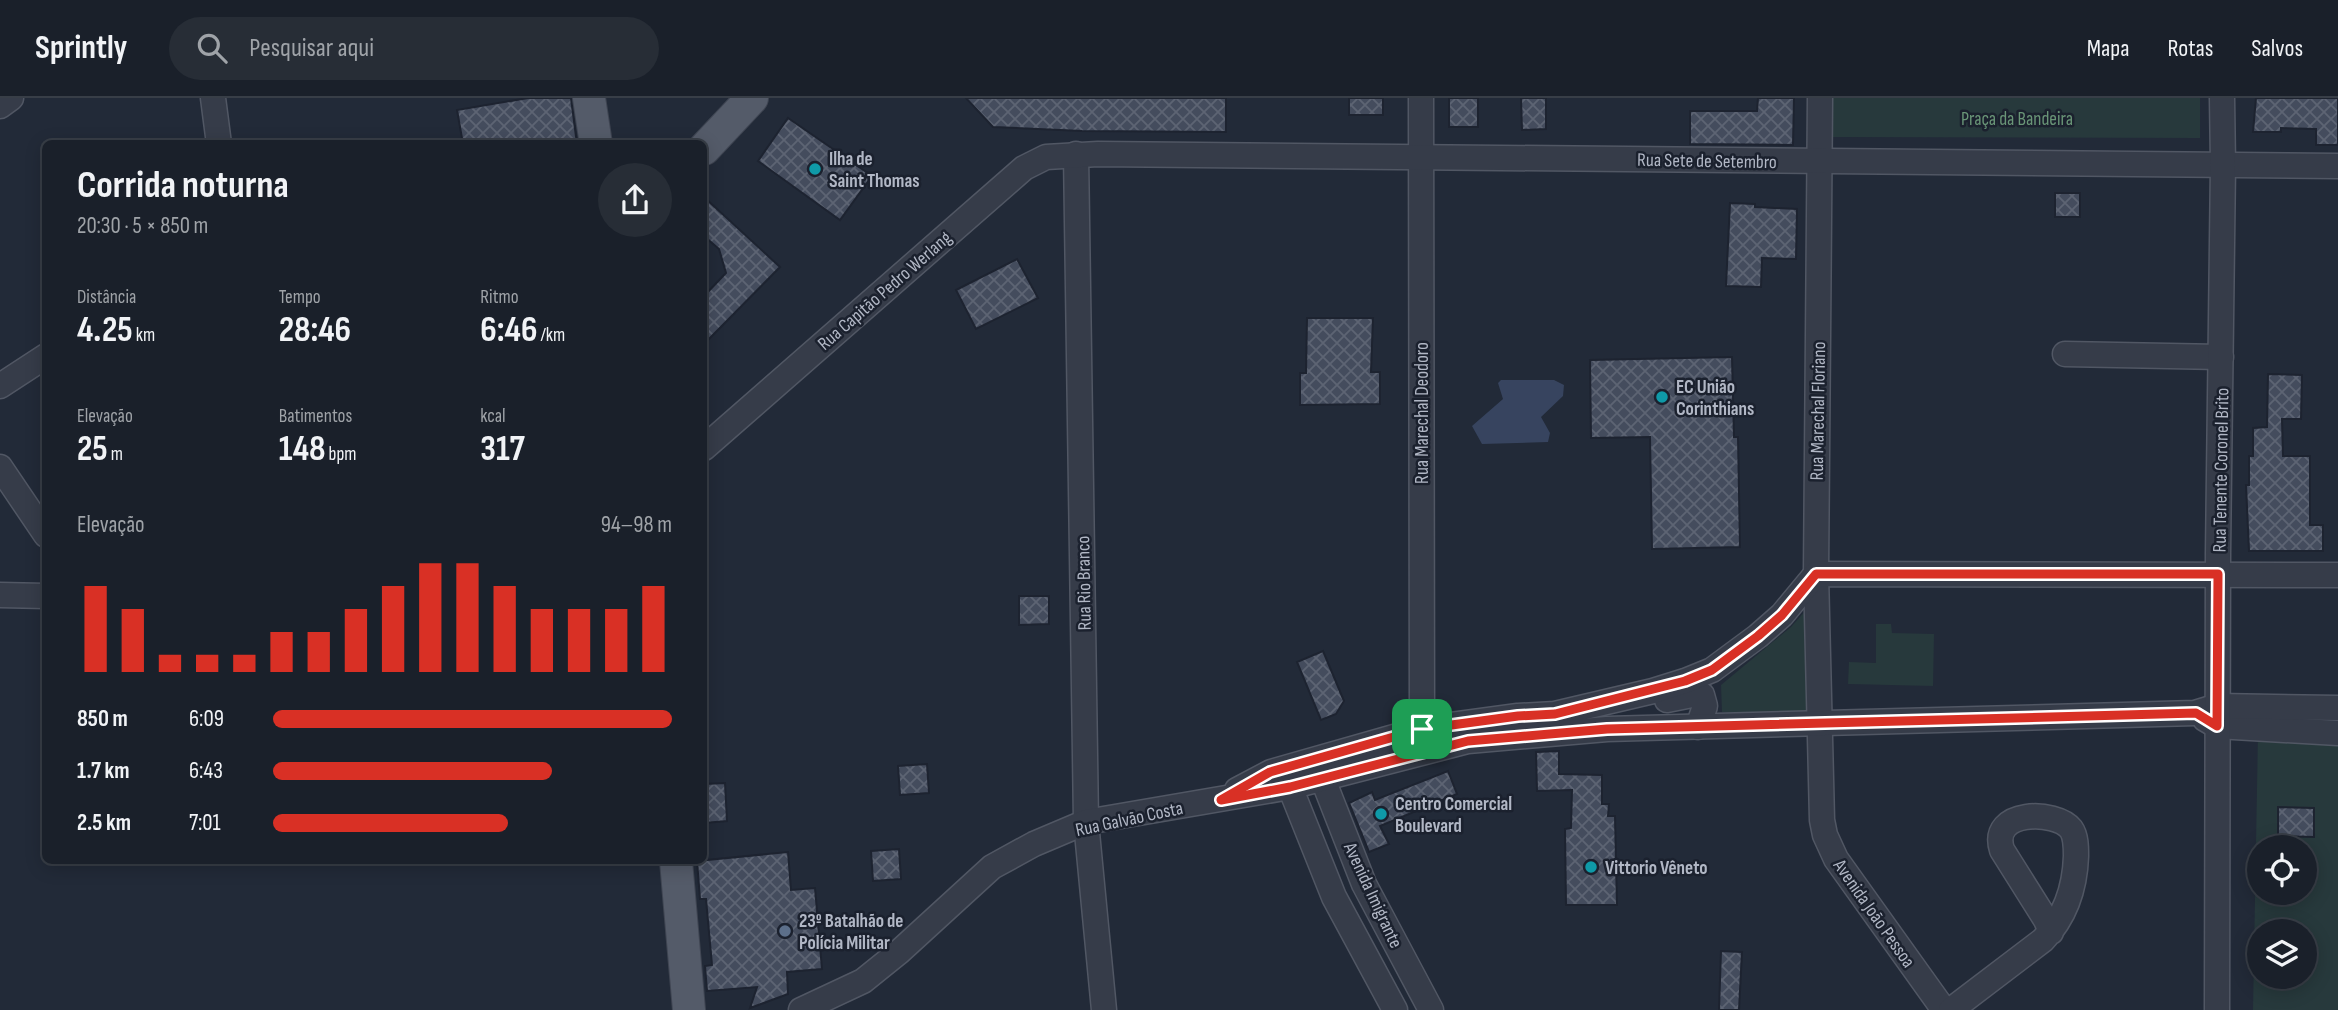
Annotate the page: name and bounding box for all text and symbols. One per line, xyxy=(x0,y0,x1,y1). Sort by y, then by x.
search box xyxy=(169,17,659,80)
text: Sprintly xyxy=(35,28,127,68)
icon: search xyxy=(193,29,231,67)
text: Pesquisar aqui xyxy=(249,33,374,64)
text: Mapa xyxy=(2087,34,2130,63)
text: Rotas xyxy=(2168,34,2213,63)
text: Salvos xyxy=(2251,34,2303,63)
park label: Praça da Bandeira xyxy=(1961,108,2073,131)
place label: Ilha de Saint Thomas xyxy=(829,148,920,193)
street label: Rua Sete de Setembro xyxy=(1637,149,1777,174)
marker: Ilha de Saint Thomas xyxy=(807,161,823,177)
text: Corrida noturna xyxy=(77,163,289,208)
button: share xyxy=(598,163,672,237)
text: 20:30 · 5 × 850 m xyxy=(77,212,208,240)
street label: Rua Capitão Pedro Werlang xyxy=(813,226,957,356)
text: Distância xyxy=(77,286,136,309)
text: Tempo xyxy=(279,286,321,309)
text: Ritmo xyxy=(480,286,519,309)
text: 4.25 xyxy=(77,309,133,352)
text: 28:46 xyxy=(279,309,351,352)
text: 6:46 xyxy=(480,309,537,352)
text: km xyxy=(133,324,155,347)
text: /km xyxy=(537,324,565,347)
street label: Rua Marechal Floriano xyxy=(1806,341,1831,481)
street label: Rua Marechal Deodoro xyxy=(1411,342,1434,484)
place label: EC União Corinthians xyxy=(1676,376,1754,421)
street label: Rua Tenente Coronel Brito xyxy=(2209,387,2234,553)
marker: EC União Corinthians xyxy=(1654,389,1670,405)
text: Elevação xyxy=(77,405,133,428)
text: Batimentos xyxy=(279,405,352,428)
text: kcal xyxy=(480,405,505,428)
text: 25 xyxy=(77,428,108,471)
text: 148 xyxy=(279,428,326,471)
text: 317 xyxy=(480,428,525,471)
text: m xyxy=(108,443,123,466)
text: bpm xyxy=(326,443,357,466)
text: Elevação xyxy=(77,511,145,539)
text: 94–98 m xyxy=(601,511,672,539)
street label: Rua Rio Branco xyxy=(1072,535,1097,631)
pin xyxy=(1392,699,1452,759)
text: 850 m xyxy=(77,705,128,733)
text: 6:09 xyxy=(189,705,224,733)
icon: arrive xyxy=(1403,710,1441,748)
text: 1.7 km xyxy=(77,757,130,785)
text: 6:43 xyxy=(189,757,223,785)
place label: Centro Comercial Boulevard xyxy=(1395,793,1512,838)
street label: Rua Galvão Costa xyxy=(1073,797,1185,842)
marker: Centro Comercial Boulevard xyxy=(1373,806,1389,822)
text: 2.5 km xyxy=(77,809,131,837)
text: 7:01 xyxy=(189,809,221,837)
map controls xyxy=(2247,835,2317,989)
button: locate xyxy=(2247,835,2317,905)
street label: Avenida Imigrante xyxy=(1338,838,1407,952)
street label: Avenida João Pessoa xyxy=(1827,854,1920,972)
place label: Vittorio Vêneto xyxy=(1605,857,1708,880)
marker: Vittorio Vêneto xyxy=(1583,859,1599,875)
place label: 23º Batalhão de Polícia Militar xyxy=(799,910,903,955)
button: layers xyxy=(2247,919,2317,989)
marker: 23º Batalhão de Polícia Militar xyxy=(777,923,793,939)

